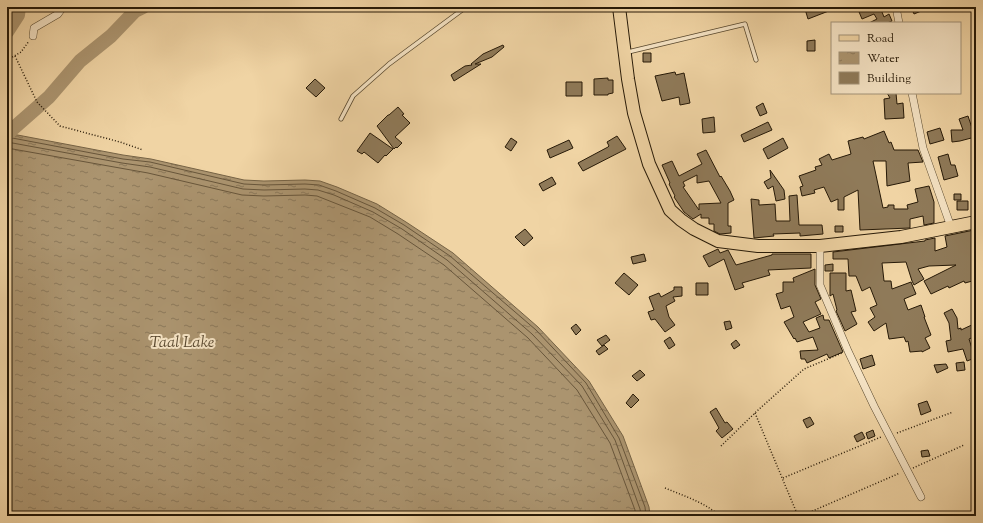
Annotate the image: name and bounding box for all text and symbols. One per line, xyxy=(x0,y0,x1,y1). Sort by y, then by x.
legend xyxy=(831,22,961,94)
text: Road xyxy=(867,30,894,48)
text: Water xyxy=(867,50,900,68)
text: Building xyxy=(867,70,911,88)
water label: Taal Lake xyxy=(150,332,214,355)

